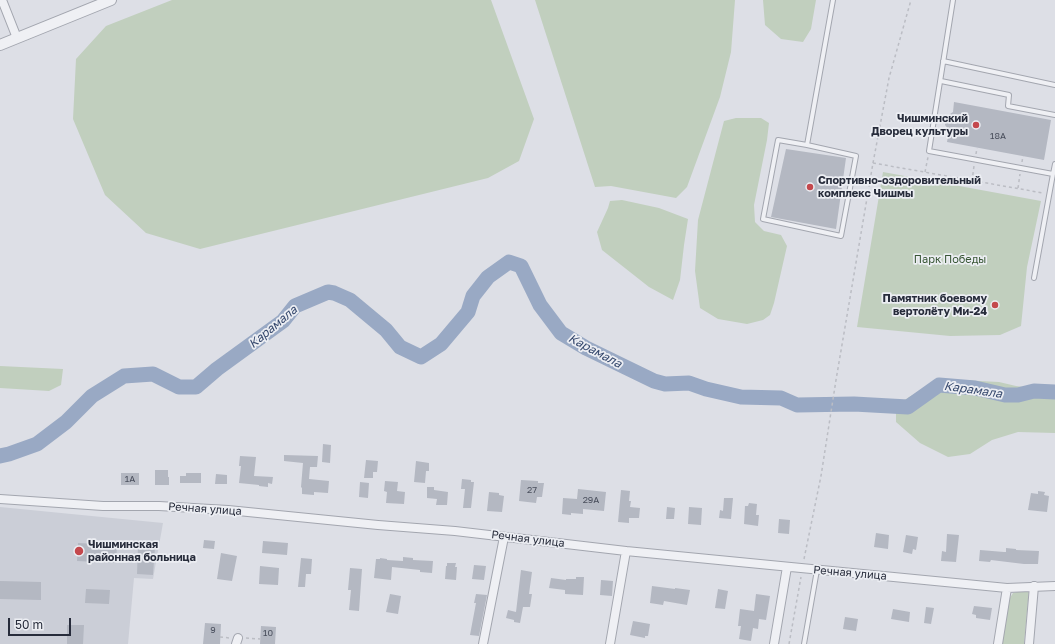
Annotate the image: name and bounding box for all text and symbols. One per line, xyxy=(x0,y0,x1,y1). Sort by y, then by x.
place label: Чишминский Дворец культуры xyxy=(871,112,968,138)
marker: Чишминский Дворец культуры xyxy=(971,120,981,130)
house number: 18А xyxy=(990,131,1006,141)
place label: Спортивно-оздоровительный комплекс Чишмы xyxy=(818,174,981,200)
marker: Спортивно-оздоровительный комплекс Чишмы xyxy=(805,182,815,192)
park label: Парк Победы xyxy=(914,253,986,267)
place label: Памятник боевому вертолёту Ми-24 xyxy=(883,292,987,318)
marker: Памятник боевому вертолёту Ми-24 xyxy=(990,300,1000,310)
water label: Карамала xyxy=(246,303,300,351)
water label: Карамала xyxy=(566,331,624,371)
water label: Карамала xyxy=(943,379,1003,401)
house number: 1А xyxy=(125,474,135,484)
house number: 27 xyxy=(527,485,537,495)
house number: 29А xyxy=(583,495,599,505)
street label: Речная улица xyxy=(168,500,242,518)
street label: Речная улица xyxy=(491,528,565,550)
place label: Чишминская районная больница xyxy=(88,538,196,564)
marker: Чишминская районная больница xyxy=(73,545,85,557)
street label: Речная улица xyxy=(813,563,887,583)
scale bar xyxy=(10,610,73,636)
text: 50 m xyxy=(15,617,43,632)
house number: 9 xyxy=(210,625,216,635)
house number: 10 xyxy=(263,628,273,638)

